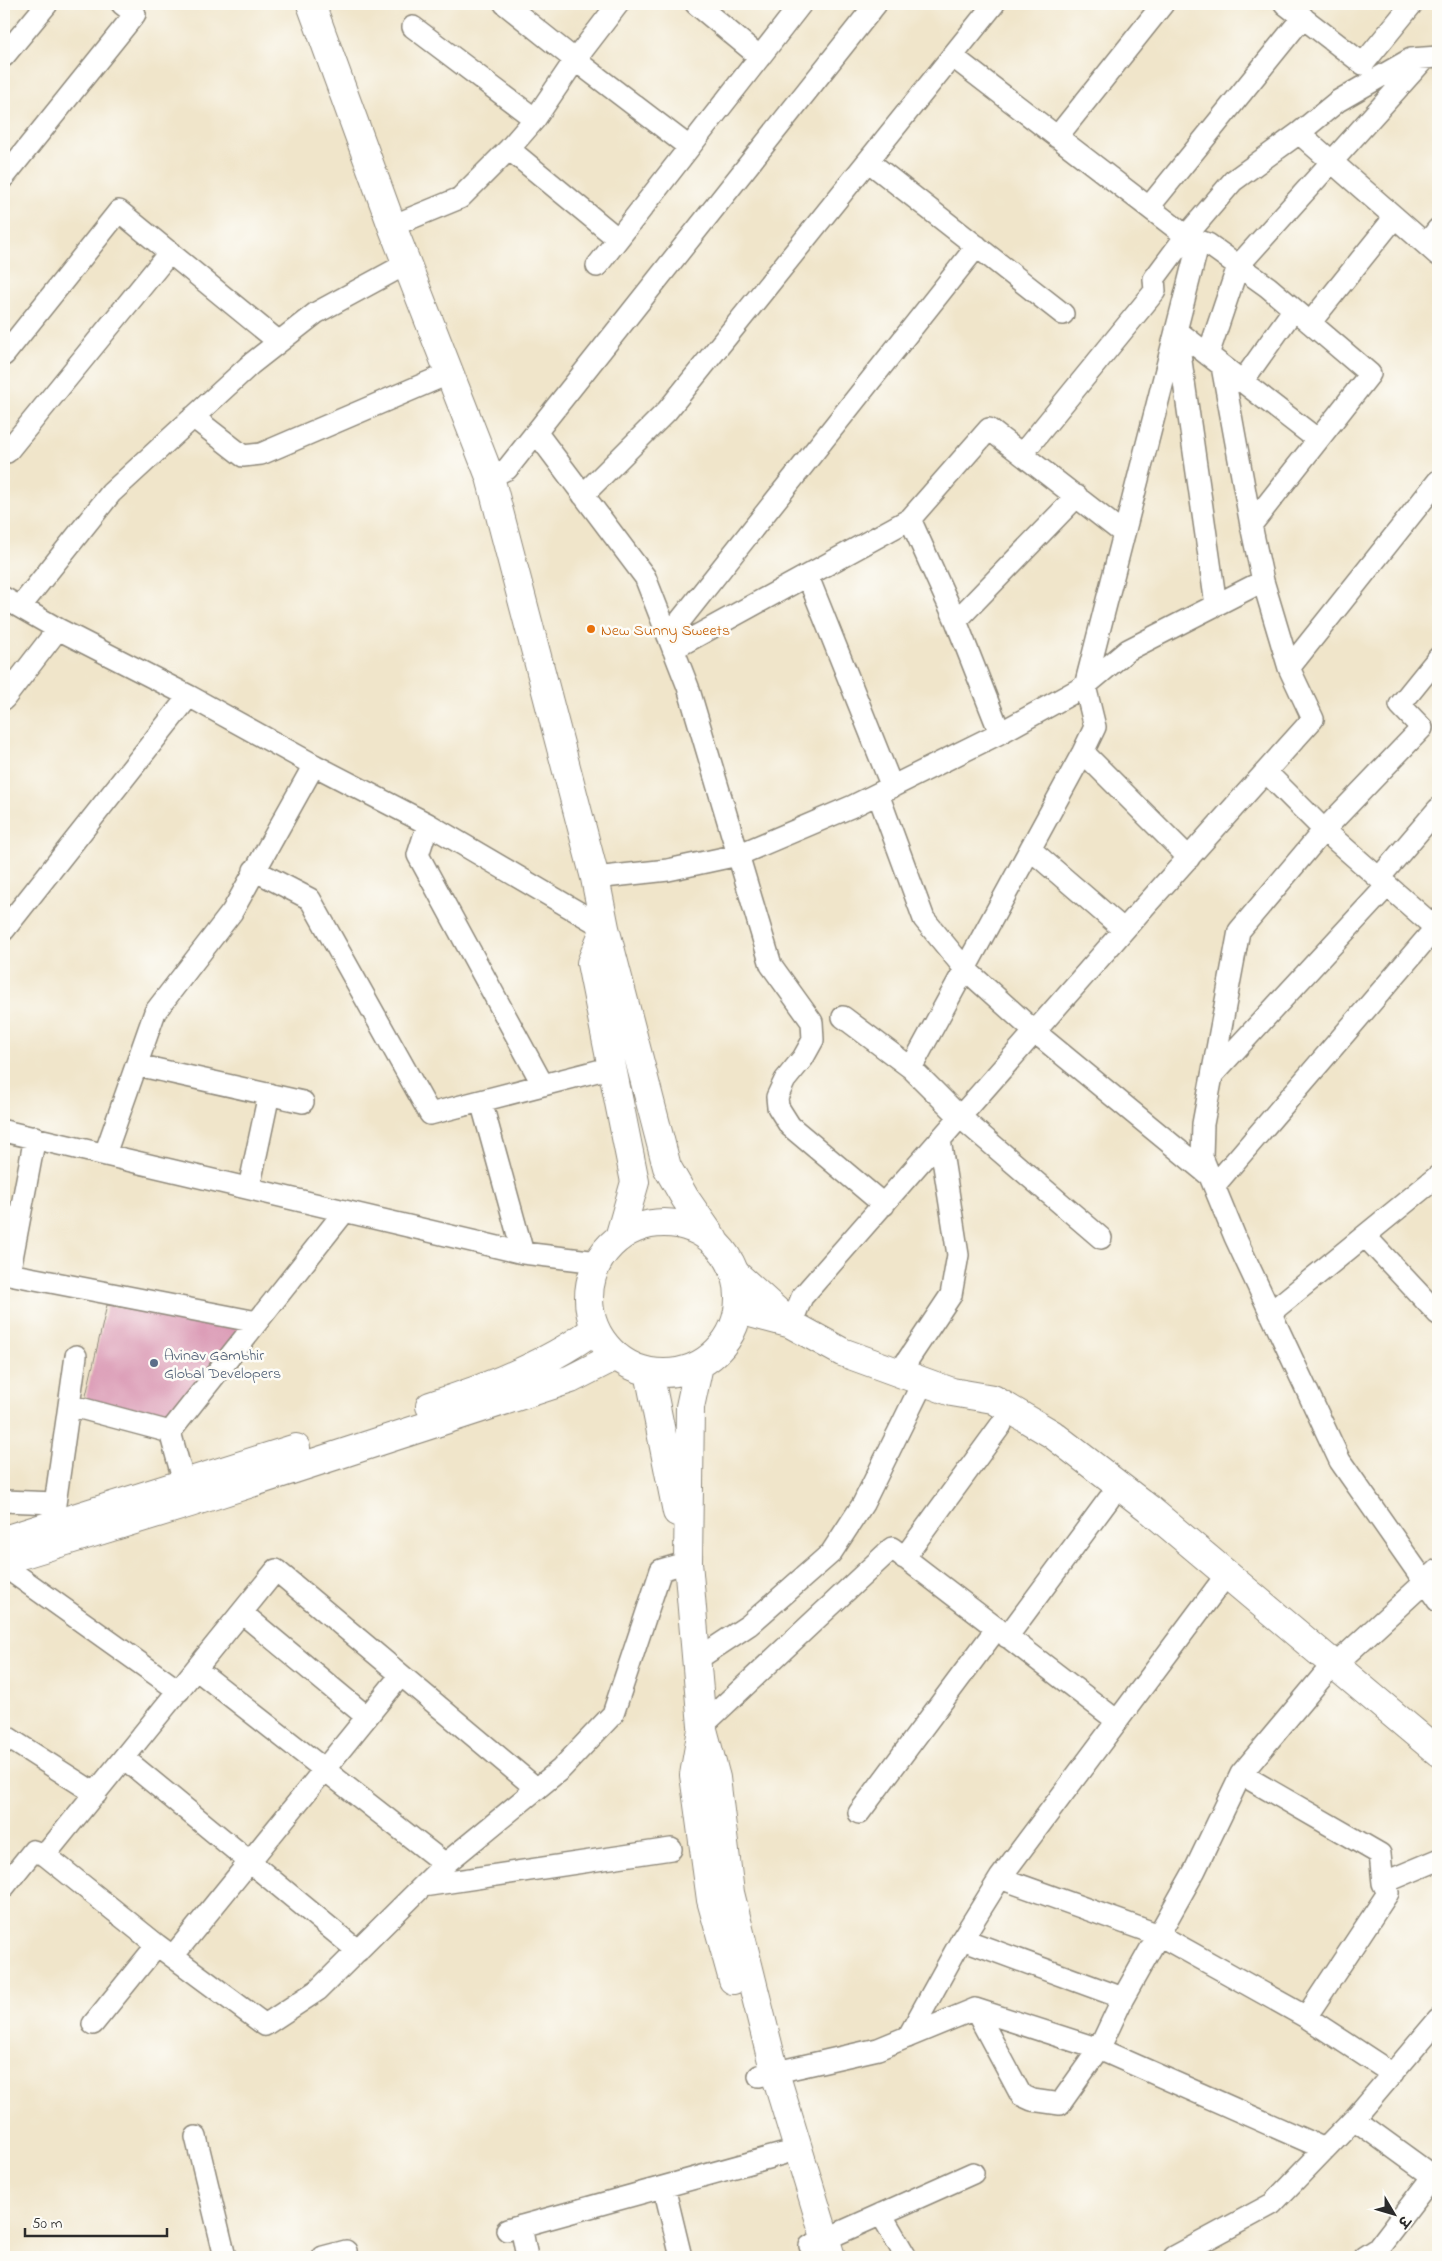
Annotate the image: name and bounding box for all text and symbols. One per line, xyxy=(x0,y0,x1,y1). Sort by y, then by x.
place label: New Sunny Sweets xyxy=(601,619,730,643)
marker: New Sunny Sweets xyxy=(585,623,597,635)
place label: Avinav Gambhir Global Developers xyxy=(164,1344,281,1386)
marker: Avinav Gambhir Global Developers xyxy=(148,1357,160,1369)
north arrow xyxy=(1370,2188,1420,2238)
scale bar xyxy=(25,2206,168,2238)
text: उ xyxy=(1391,2209,1415,2233)
text: 50 m xyxy=(32,2213,63,2235)

